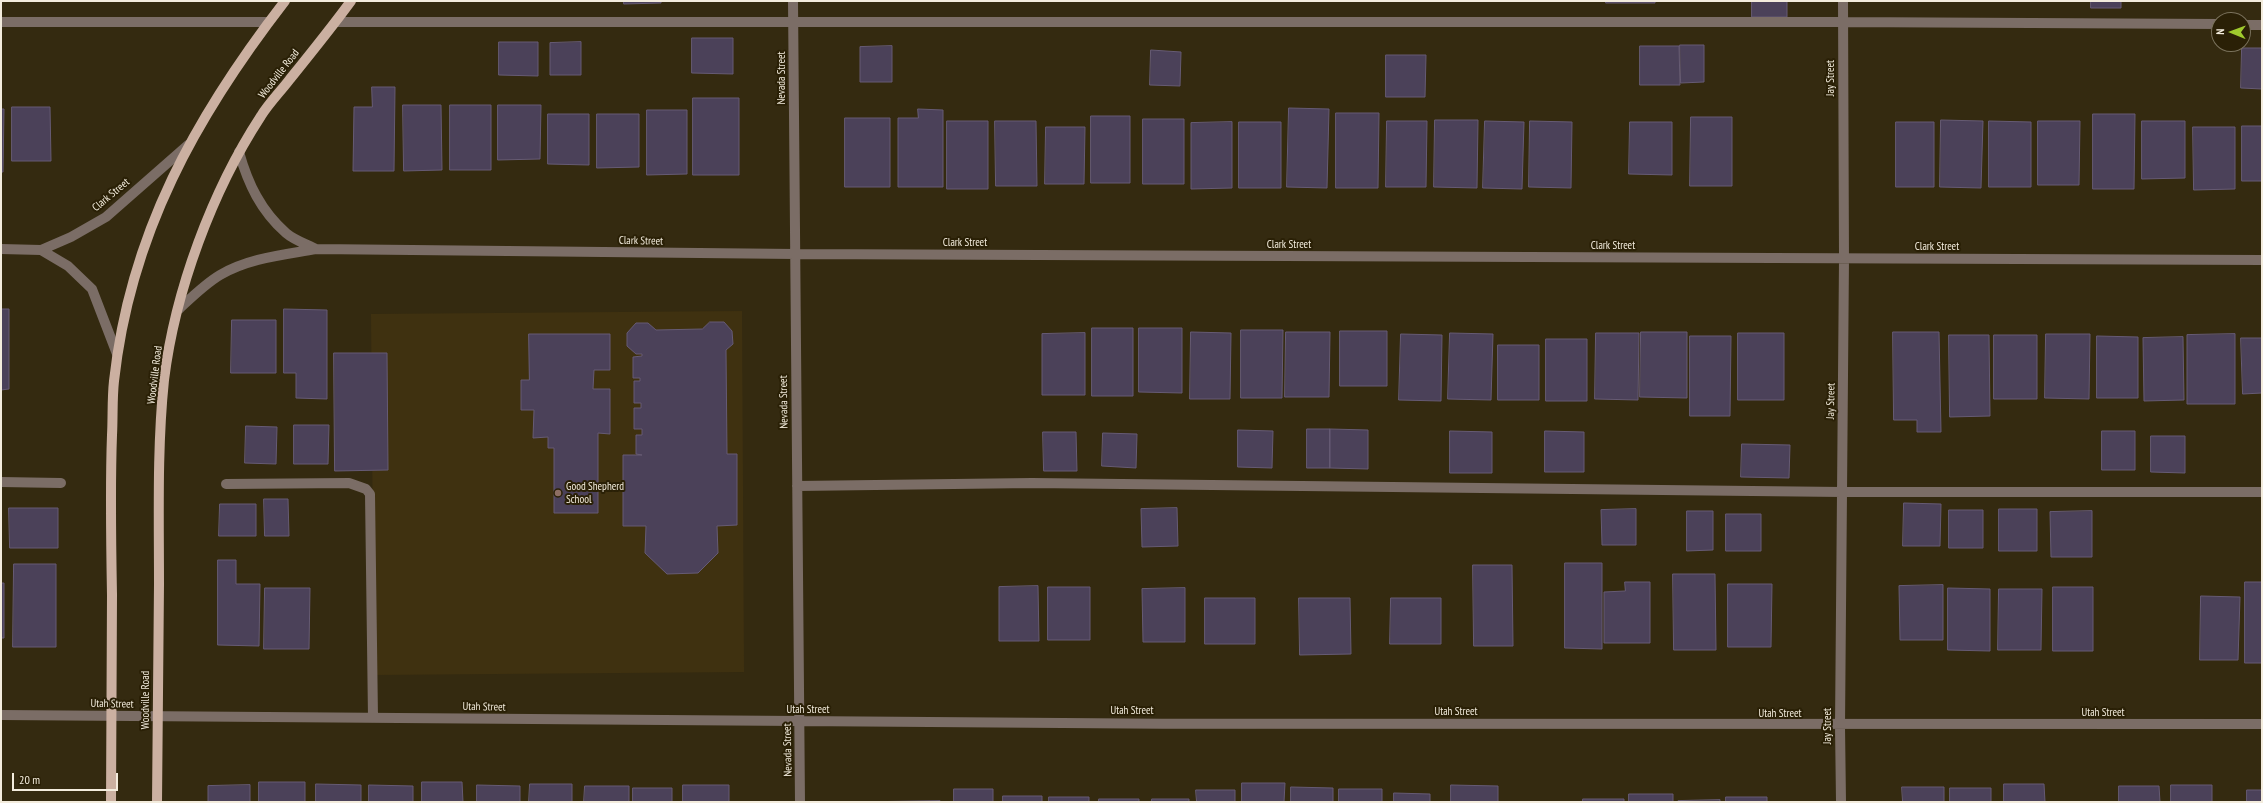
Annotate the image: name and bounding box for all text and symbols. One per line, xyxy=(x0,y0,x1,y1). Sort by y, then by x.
north arrow xyxy=(2211,12,2251,52)
text: N xyxy=(2213,29,2227,35)
street label: Woodville Road xyxy=(256,47,302,101)
street label: Nevada Street xyxy=(775,51,789,105)
street label: Jay Street xyxy=(1824,60,1838,96)
street label: Clark Street xyxy=(90,176,132,214)
street label: Clark Street xyxy=(619,234,663,248)
street label: Clark Street xyxy=(943,236,987,250)
street label: Clark Street xyxy=(1267,238,1311,252)
street label: Clark Street xyxy=(1591,239,1635,253)
street label: Clark Street xyxy=(1915,240,1959,254)
street label: Woodville Road xyxy=(145,345,165,405)
street label: Nevada Street xyxy=(777,375,791,429)
street label: Jay Street xyxy=(1824,383,1838,419)
place label: Good Shepherd School xyxy=(566,480,624,506)
marker: Good Shepherd School xyxy=(553,488,563,498)
street label: Woodville Road xyxy=(139,671,153,729)
street label: Utah Street xyxy=(90,697,134,711)
street label: Utah Street xyxy=(462,700,506,714)
street label: Utah Street xyxy=(786,703,830,717)
street label: Utah Street xyxy=(1110,704,1154,718)
street label: Utah Street xyxy=(1434,705,1478,719)
street label: Utah Street xyxy=(2081,706,2125,720)
street label: Utah Street xyxy=(1758,707,1802,721)
street label: Jay Street xyxy=(1821,708,1835,744)
street label: Nevada Street xyxy=(781,723,795,777)
scale bar xyxy=(14,765,120,791)
text: 20 m xyxy=(19,772,40,787)

